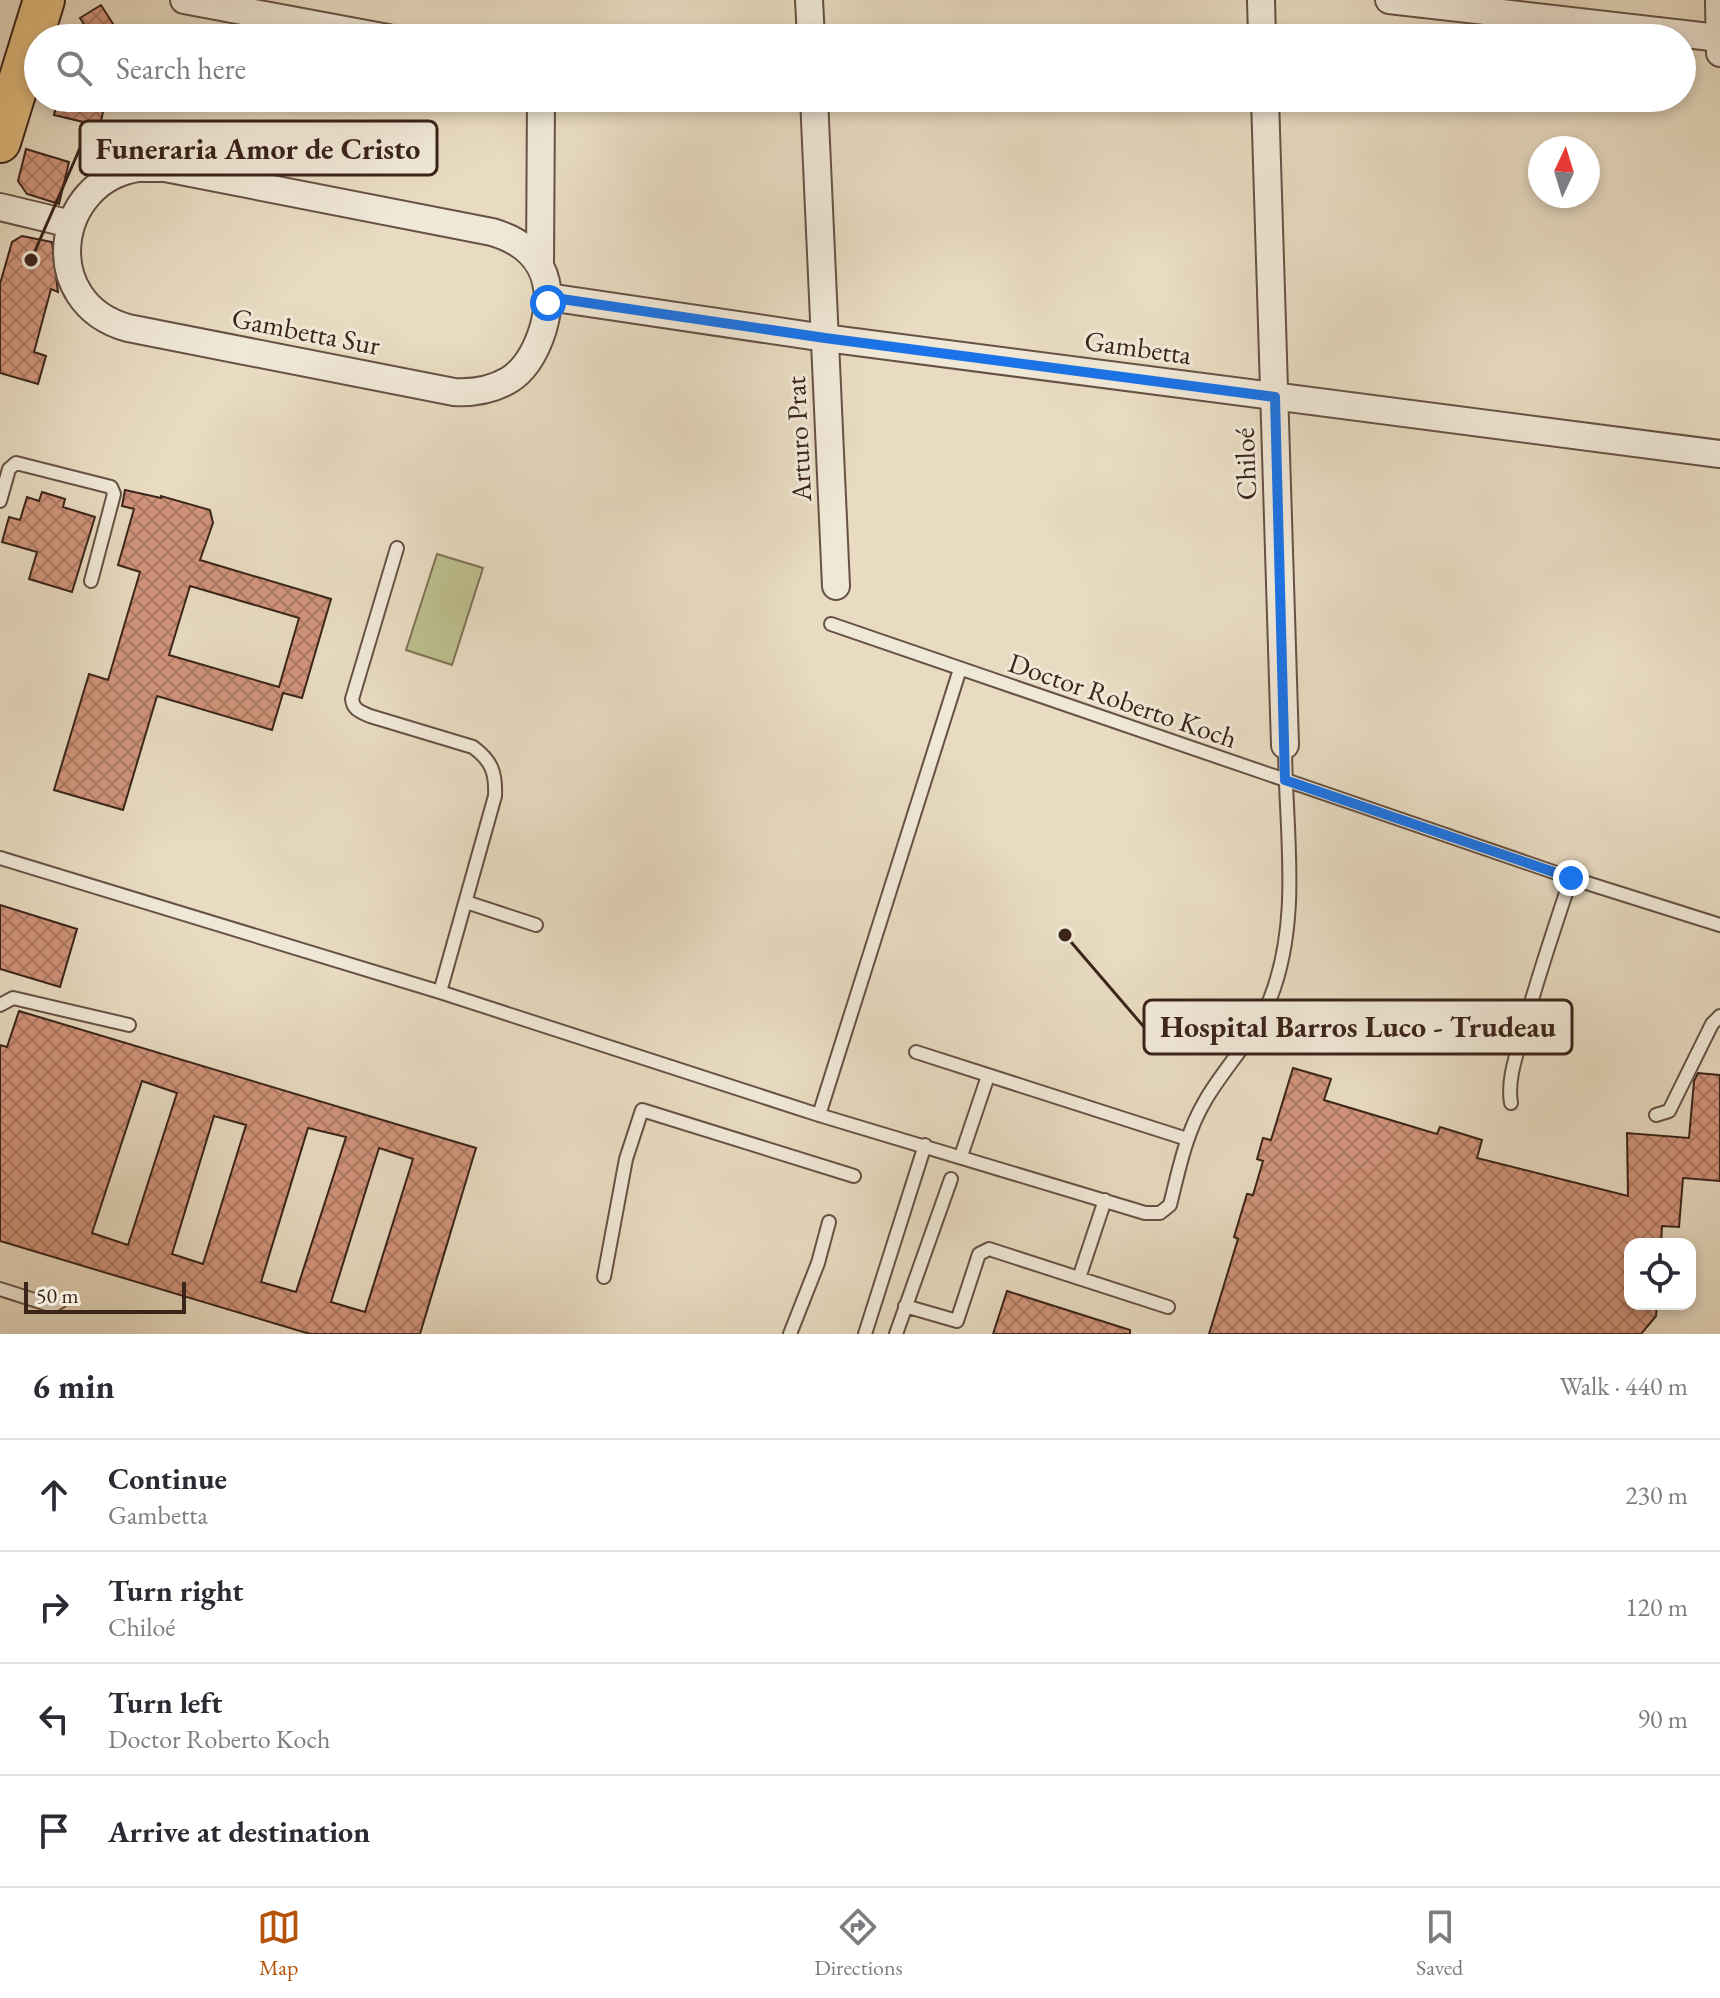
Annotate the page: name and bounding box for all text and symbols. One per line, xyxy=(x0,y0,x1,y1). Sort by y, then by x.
search box xyxy=(24,24,1696,112)
icon: search xyxy=(52,46,96,90)
text: Search here xyxy=(116,49,246,88)
callout: Funeraria Amor de Cristo xyxy=(80,121,437,175)
text: Funeraria Amor de Cristo xyxy=(96,129,420,168)
north arrow xyxy=(1528,136,1600,208)
route start xyxy=(530,285,566,321)
street label: Gambetta Sur xyxy=(229,299,384,363)
street label: Gambetta xyxy=(1082,322,1195,372)
street label: Arturo Prat xyxy=(777,375,819,504)
street label: Chiloé xyxy=(1226,427,1264,501)
street label: Doctor Roberto Koch xyxy=(1004,644,1242,756)
route end xyxy=(1553,860,1589,896)
callout: Hospital Barros Luco - Trudeau xyxy=(1144,1000,1572,1054)
text: Hospital Barros Luco - Trudeau xyxy=(1160,1007,1557,1046)
map controls xyxy=(1624,1238,1696,1310)
button: locate xyxy=(1624,1238,1696,1310)
scale bar xyxy=(24,1278,186,1314)
text: 50 m xyxy=(36,1281,79,1310)
text: 6 min xyxy=(32,1364,115,1408)
text: Walk · 440 m xyxy=(1560,1369,1688,1403)
text: Continue xyxy=(108,1459,227,1498)
icon: ahead xyxy=(32,1473,76,1517)
text: 230 m xyxy=(1625,1478,1688,1512)
text: Gambetta xyxy=(108,1498,208,1532)
text: Turn right xyxy=(108,1571,244,1610)
icon: right xyxy=(32,1585,76,1629)
text: 120 m xyxy=(1625,1590,1688,1624)
text: Chiloé xyxy=(108,1610,175,1644)
text: Turn left xyxy=(108,1683,222,1722)
icon: left xyxy=(32,1697,76,1741)
text: 90 m xyxy=(1638,1702,1688,1736)
text: Doctor Roberto Koch xyxy=(108,1722,330,1756)
icon: arrive xyxy=(32,1809,76,1853)
text: Arrive at destination xyxy=(108,1812,370,1851)
tab: Map xyxy=(257,1905,301,1982)
tab: Directions xyxy=(814,1905,903,1982)
tab: Saved xyxy=(1416,1905,1463,1982)

